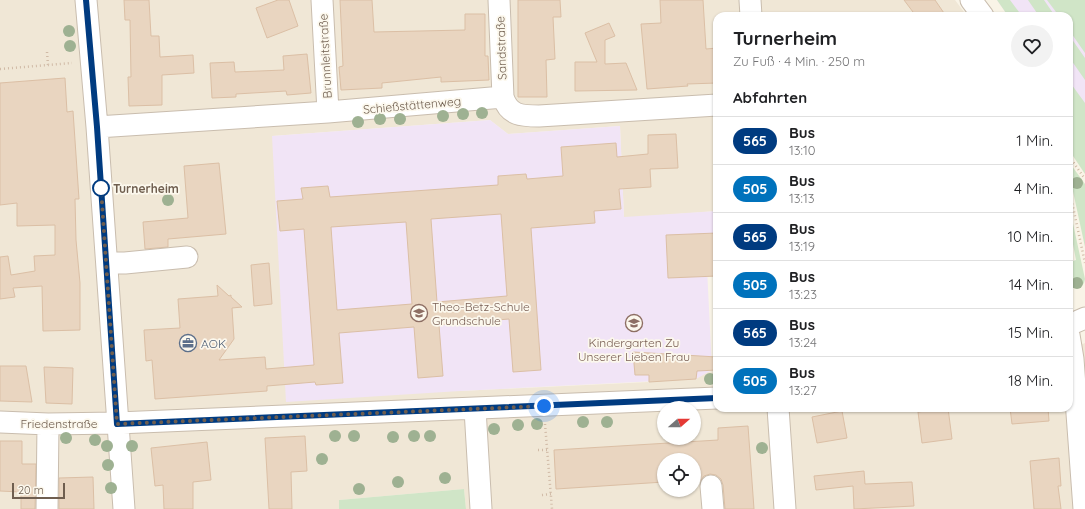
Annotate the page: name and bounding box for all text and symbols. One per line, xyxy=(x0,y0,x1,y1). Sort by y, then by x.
street label: Brunnleitstraße xyxy=(315,13,335,99)
street label: Sandstraße xyxy=(492,16,510,80)
button: heart xyxy=(1011,25,1053,67)
text: Turnerheim xyxy=(733,26,837,50)
text: Zu Fuß · 4 Min. · 250 m xyxy=(733,53,865,69)
text: Abfahrten xyxy=(733,88,807,107)
street label: Schießstättenweg xyxy=(362,93,462,117)
text: Bus xyxy=(789,123,815,142)
text: 1 Min. xyxy=(1016,131,1053,150)
text: 565 xyxy=(743,132,767,150)
text: 13:10 xyxy=(789,142,816,158)
text: Bus xyxy=(789,171,815,190)
marker: Turnerheim xyxy=(92,179,110,197)
text: 4 Min. xyxy=(1014,179,1053,198)
text: 505 xyxy=(743,180,767,198)
place label: Turnerheim xyxy=(113,181,179,196)
text: 13:13 xyxy=(789,190,815,206)
text: Bus xyxy=(789,219,815,238)
text: 10 Min. xyxy=(1007,227,1053,246)
text: 565 xyxy=(743,228,767,246)
text: 13:19 xyxy=(789,238,815,254)
text: Bus xyxy=(789,267,815,286)
text: 14 Min. xyxy=(1009,275,1053,294)
text: 505 xyxy=(743,276,767,294)
text: 13:23 xyxy=(789,286,817,302)
place label: Theo-Betz-Schule Grundschule xyxy=(432,299,530,328)
school or university icon: Theo-Betz-Schule Grundschule xyxy=(409,303,429,323)
school or university icon: Kindergarten Zu Unserer Lieben Frau xyxy=(624,313,644,333)
text: Bus xyxy=(789,315,815,334)
text: 15 Min. xyxy=(1008,323,1053,342)
text: 565 xyxy=(743,324,767,342)
office icon: AOK xyxy=(178,333,198,353)
text: 13:24 xyxy=(789,334,817,350)
place label: Kindergarten Zu Unserer Lieben Frau xyxy=(578,335,690,364)
place label: AOK xyxy=(201,336,226,351)
text: Bus xyxy=(789,363,815,382)
text: 18 Min. xyxy=(1008,371,1053,390)
text: 505 xyxy=(743,372,767,390)
text: 13:27 xyxy=(789,382,817,398)
your location xyxy=(534,396,554,416)
north arrow xyxy=(657,401,701,445)
map controls xyxy=(657,401,701,497)
street label: Friedenstraße xyxy=(20,416,98,431)
button: locate xyxy=(657,453,701,497)
scale bar xyxy=(12,481,65,500)
text: 20 m xyxy=(18,483,44,497)

